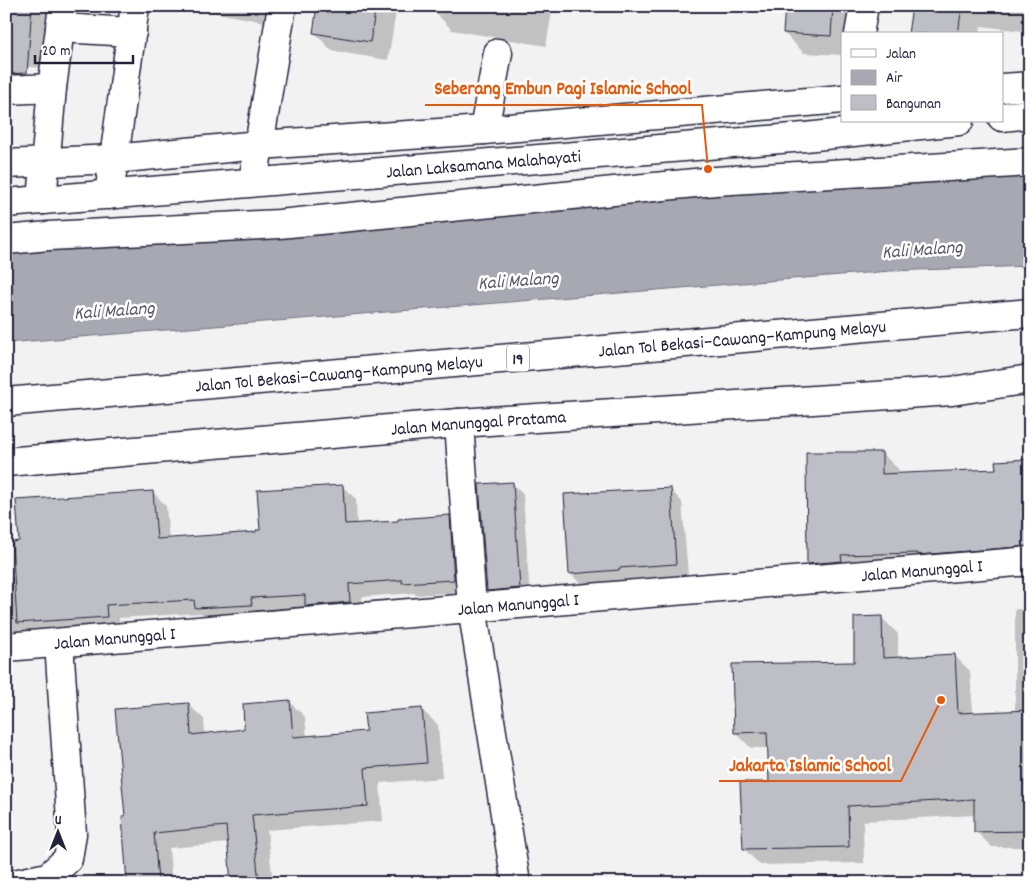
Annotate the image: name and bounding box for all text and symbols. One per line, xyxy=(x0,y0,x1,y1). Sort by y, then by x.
scale bar xyxy=(35,32,132,64)
legend xyxy=(841,32,1004,122)
text: 20 m xyxy=(42,41,70,63)
text: Jalan xyxy=(886,44,916,66)
text: Air xyxy=(886,68,903,90)
callout: Seberang Embun Pagi Islamic School xyxy=(425,71,702,105)
text: Seberang Embun Pagi Islamic School xyxy=(434,77,692,104)
text: Bangunan xyxy=(886,94,941,116)
street label: Jalan Laksamana Malahayati xyxy=(385,146,582,187)
water label: Kali Malang xyxy=(881,235,964,268)
water label: Kali Malang xyxy=(477,266,560,299)
water label: Kali Malang xyxy=(73,296,156,329)
street label: Jalan Tol Bekasi–Cawang–Kampung Melayu xyxy=(597,316,887,365)
road number: 19 xyxy=(507,344,529,372)
street label: Jalan Tol Bekasi–Cawang–Kampung Melayu xyxy=(194,351,484,401)
street label: Jalan Manunggal Pratama xyxy=(390,406,567,444)
street label: Jalan Manunggal I xyxy=(860,555,984,590)
street label: Jalan Manunggal I xyxy=(457,589,581,624)
street label: Jalan Manunggal I xyxy=(53,623,177,658)
callout: Jakarta Islamic School xyxy=(719,747,901,781)
text: Jakarta Islamic School xyxy=(729,754,891,781)
north arrow xyxy=(32,806,82,856)
text: U xyxy=(55,811,62,831)

